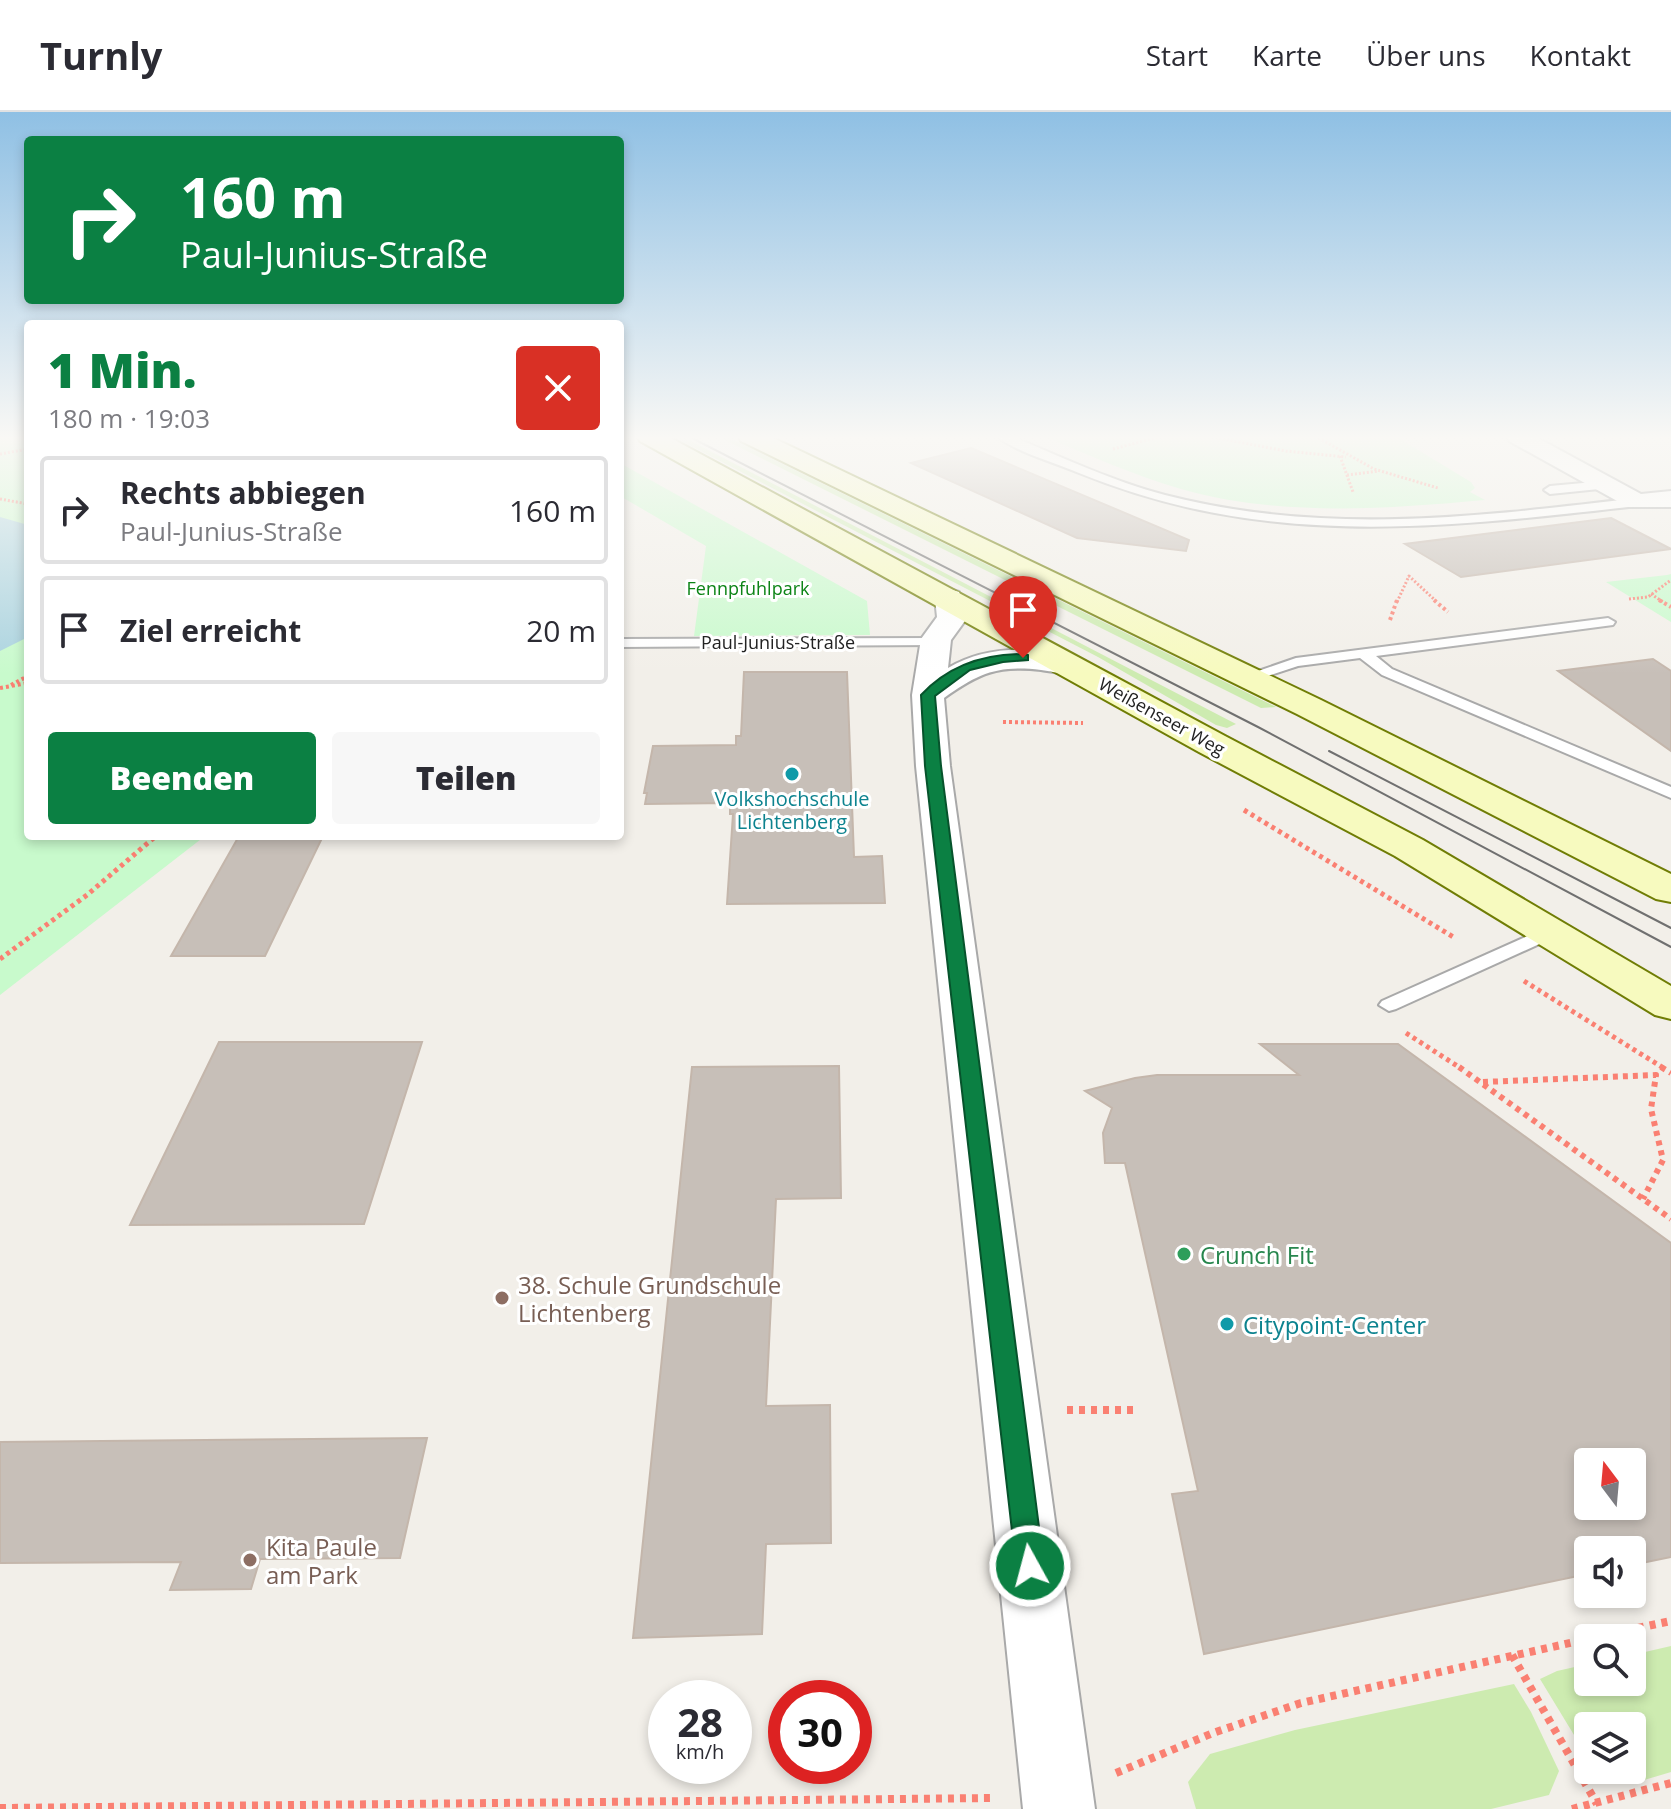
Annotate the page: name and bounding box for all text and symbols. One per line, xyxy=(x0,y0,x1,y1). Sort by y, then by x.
text: Turnly xyxy=(40,29,162,81)
text: Start xyxy=(1146,36,1208,74)
text: Karte xyxy=(1252,36,1322,74)
text: Über uns xyxy=(1366,36,1486,74)
text: Kontakt xyxy=(1530,36,1631,74)
text: 160 m xyxy=(180,158,346,234)
icon: right xyxy=(48,168,152,272)
text: Paul-Junius-Straße xyxy=(180,230,488,279)
text: 1 Min. xyxy=(48,337,197,402)
button: close xyxy=(516,346,600,430)
text: 180 m · 19:03 xyxy=(48,400,210,436)
text: Rechts abbiegen xyxy=(120,472,366,513)
icon: right xyxy=(52,488,96,532)
text: 160 m xyxy=(509,490,596,531)
text: Paul-Junius-Straße xyxy=(120,513,343,549)
park label: Fennpfuhlpark xyxy=(687,576,810,600)
pin xyxy=(989,576,1057,658)
icon: arrive xyxy=(1001,588,1045,632)
icon: arrive xyxy=(52,608,96,652)
text: Ziel erreicht xyxy=(120,610,301,651)
text: 20 m xyxy=(526,610,596,651)
street label: Paul-Junius-Straße xyxy=(701,630,855,654)
street label: Weißenseer Weg xyxy=(1095,671,1230,761)
button: Beenden xyxy=(48,732,316,824)
button: Teilen xyxy=(332,732,600,824)
marker: Volkshochschule Lichtenberg xyxy=(783,765,801,783)
place label: Volkshochschule Lichtenberg xyxy=(714,785,870,835)
place label: Crunch Fit xyxy=(1200,1238,1314,1271)
marker: Crunch Fit xyxy=(1175,1245,1193,1263)
place label: 38. Schule Grundschule Lichtenberg xyxy=(518,1268,781,1329)
marker: 38. Schule Grundschule Lichtenberg xyxy=(493,1289,511,1307)
place label: Citypoint-Center xyxy=(1243,1308,1426,1341)
marker: Citypoint-Center xyxy=(1218,1315,1236,1333)
north arrow xyxy=(1574,1448,1646,1520)
map controls xyxy=(1574,1448,1646,1784)
position arrow xyxy=(988,1524,1072,1608)
place label: Kita Paule am Park xyxy=(266,1530,377,1591)
button: sound xyxy=(1574,1536,1646,1608)
marker: Kita Paule am Park xyxy=(241,1551,259,1569)
button: search xyxy=(1574,1624,1646,1696)
speed limit sign: 30 xyxy=(768,1680,872,1784)
text: 28 xyxy=(677,1694,723,1749)
button: layers xyxy=(1574,1712,1646,1784)
text: km/h xyxy=(676,1738,724,1765)

